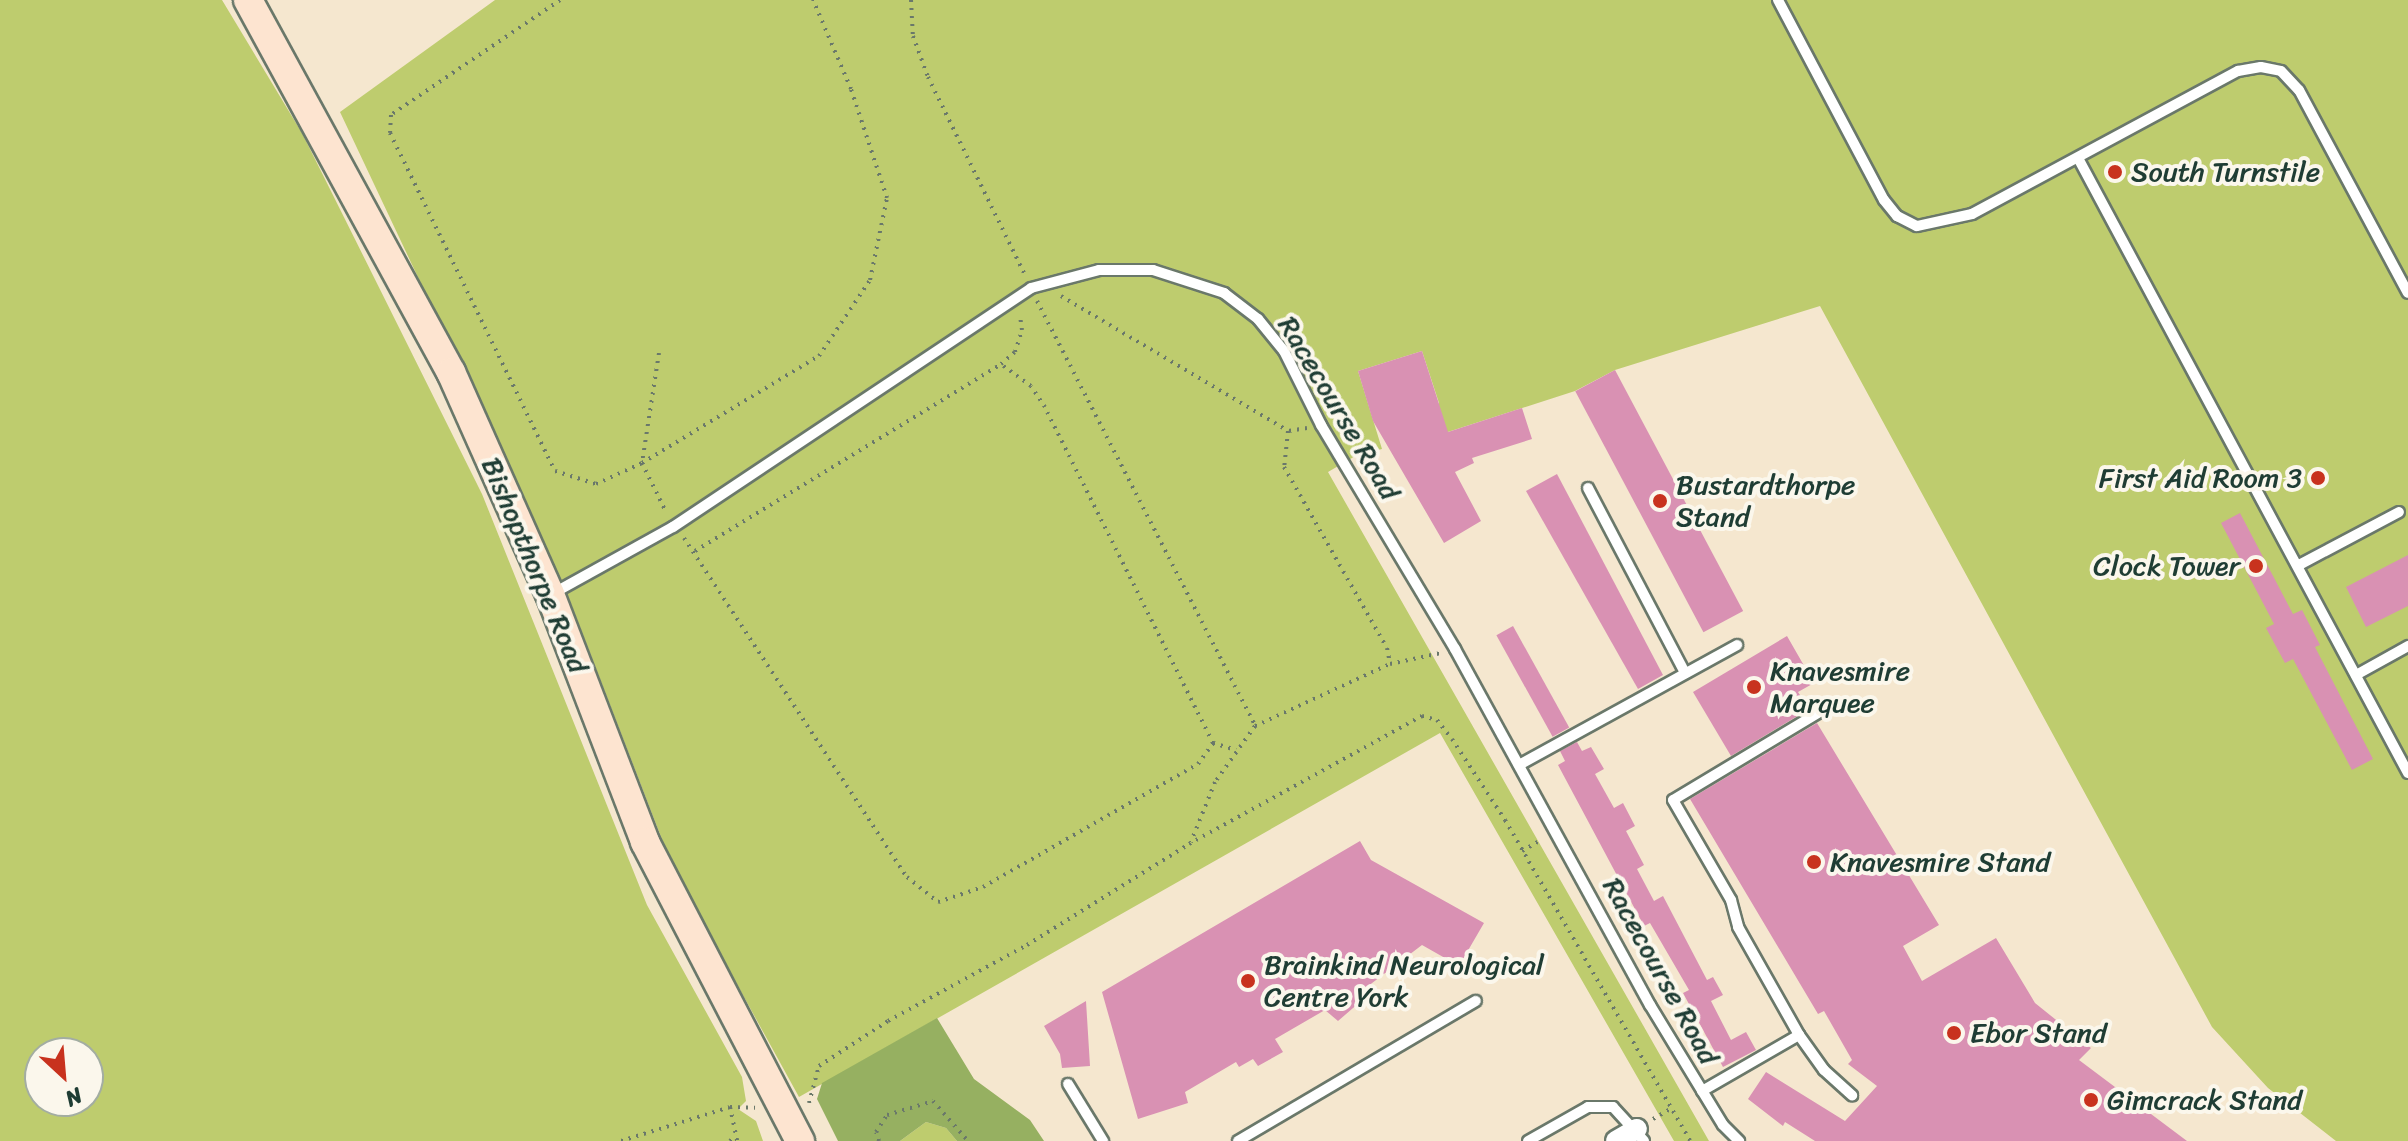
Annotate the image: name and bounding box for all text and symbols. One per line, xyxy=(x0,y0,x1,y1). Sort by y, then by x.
place label: South Turnstile xyxy=(2131,155,2320,189)
marker: South Turnstile xyxy=(2106,163,2124,181)
street label: Racecourse Road xyxy=(1271,310,1407,506)
street label: Bishopthorpe Road xyxy=(474,452,596,678)
place label: First Aid Room 3 xyxy=(2098,461,2302,495)
place label: Bustardthorpe Stand xyxy=(1676,468,1856,534)
marker: First Aid Room 3 xyxy=(2309,469,2327,487)
marker: Bustardthorpe Stand xyxy=(1651,492,1669,510)
place label: Clock Tower xyxy=(2092,549,2240,583)
marker: Clock Tower xyxy=(2247,557,2265,575)
place label: Knavesmire Marquee xyxy=(1770,654,1910,720)
marker: Knavesmire Marquee xyxy=(1745,678,1763,696)
place label: Knavesmire Stand xyxy=(1830,845,2051,879)
marker: Knavesmire Stand xyxy=(1805,853,1823,871)
street label: Racecourse Road xyxy=(1596,872,1726,1070)
place label: Brainkind Neurological Centre York xyxy=(1264,948,1544,1014)
marker: Brainkind Neurological Centre York xyxy=(1239,972,1257,990)
place label: Ebor Stand xyxy=(1970,1016,2108,1050)
marker: Ebor Stand xyxy=(1945,1024,1963,1042)
north arrow xyxy=(24,1037,104,1117)
text: N xyxy=(58,1076,89,1118)
place label: Gimcrack Stand xyxy=(2107,1083,2303,1117)
marker: Gimcrack Stand xyxy=(2082,1091,2100,1109)

